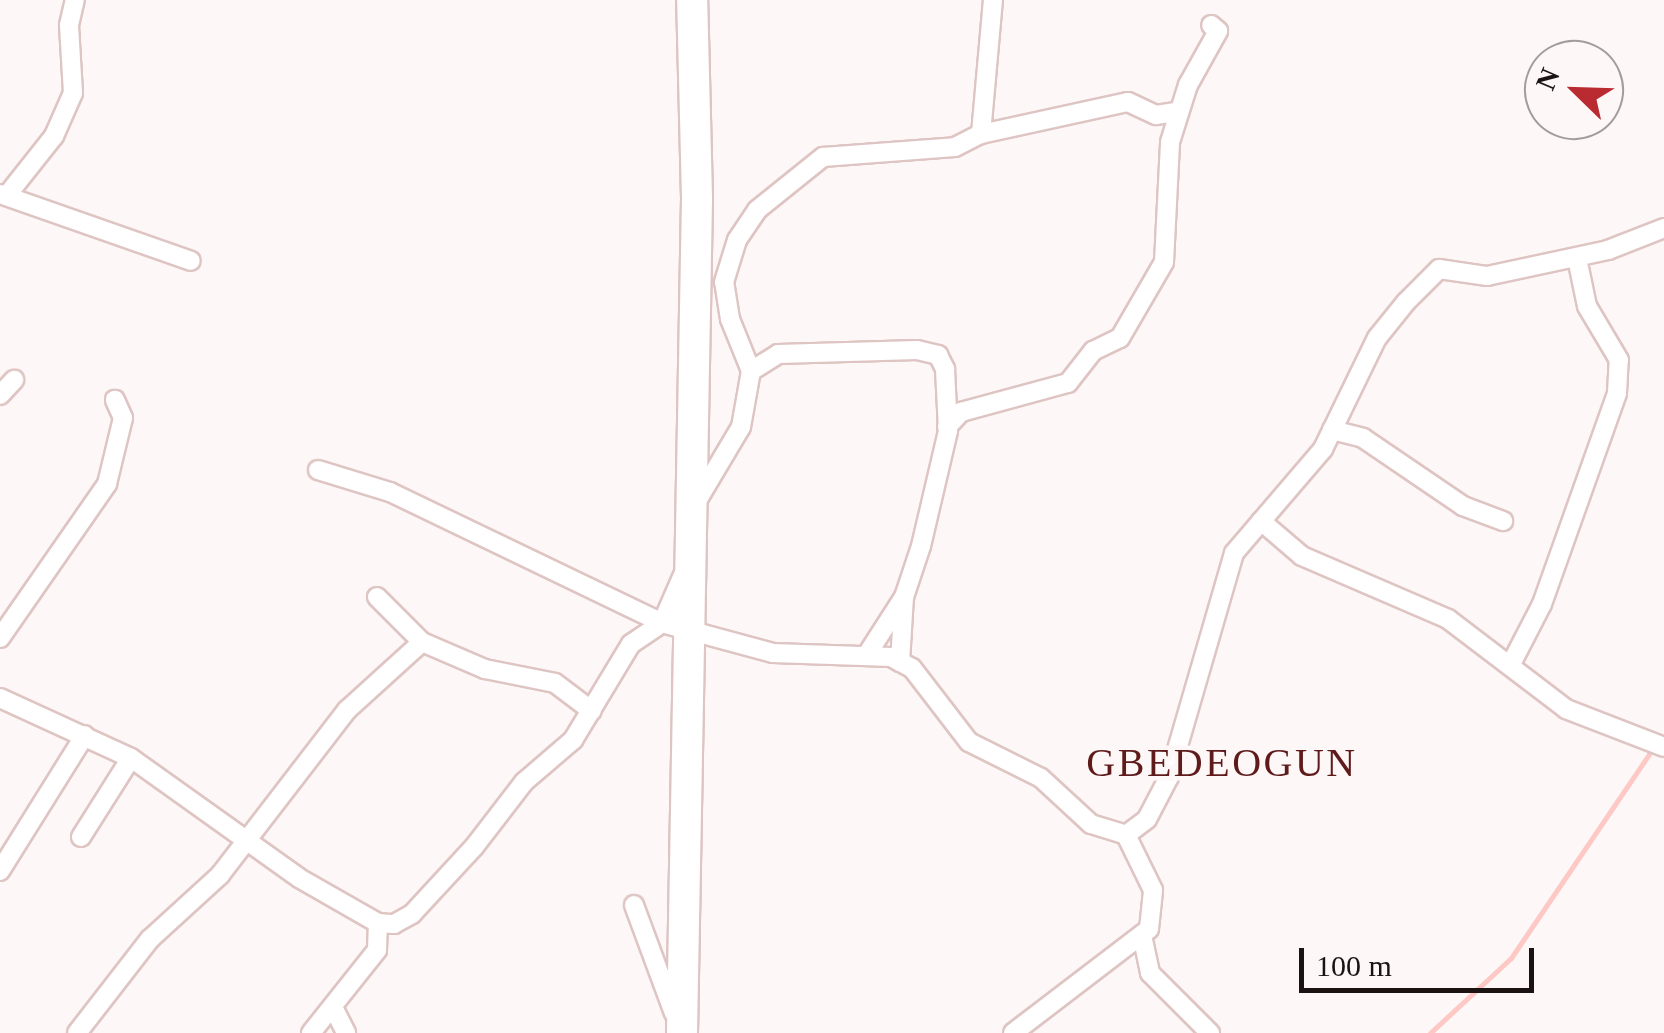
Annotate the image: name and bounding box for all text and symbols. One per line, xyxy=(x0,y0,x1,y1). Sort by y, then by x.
north arrow xyxy=(1524,40,1624,140)
text: N xyxy=(1530,64,1566,94)
district label: GBEDEOGUN xyxy=(1086,739,1358,787)
scale bar xyxy=(1304,928,1539,990)
text: 100 m xyxy=(1316,949,1392,982)

